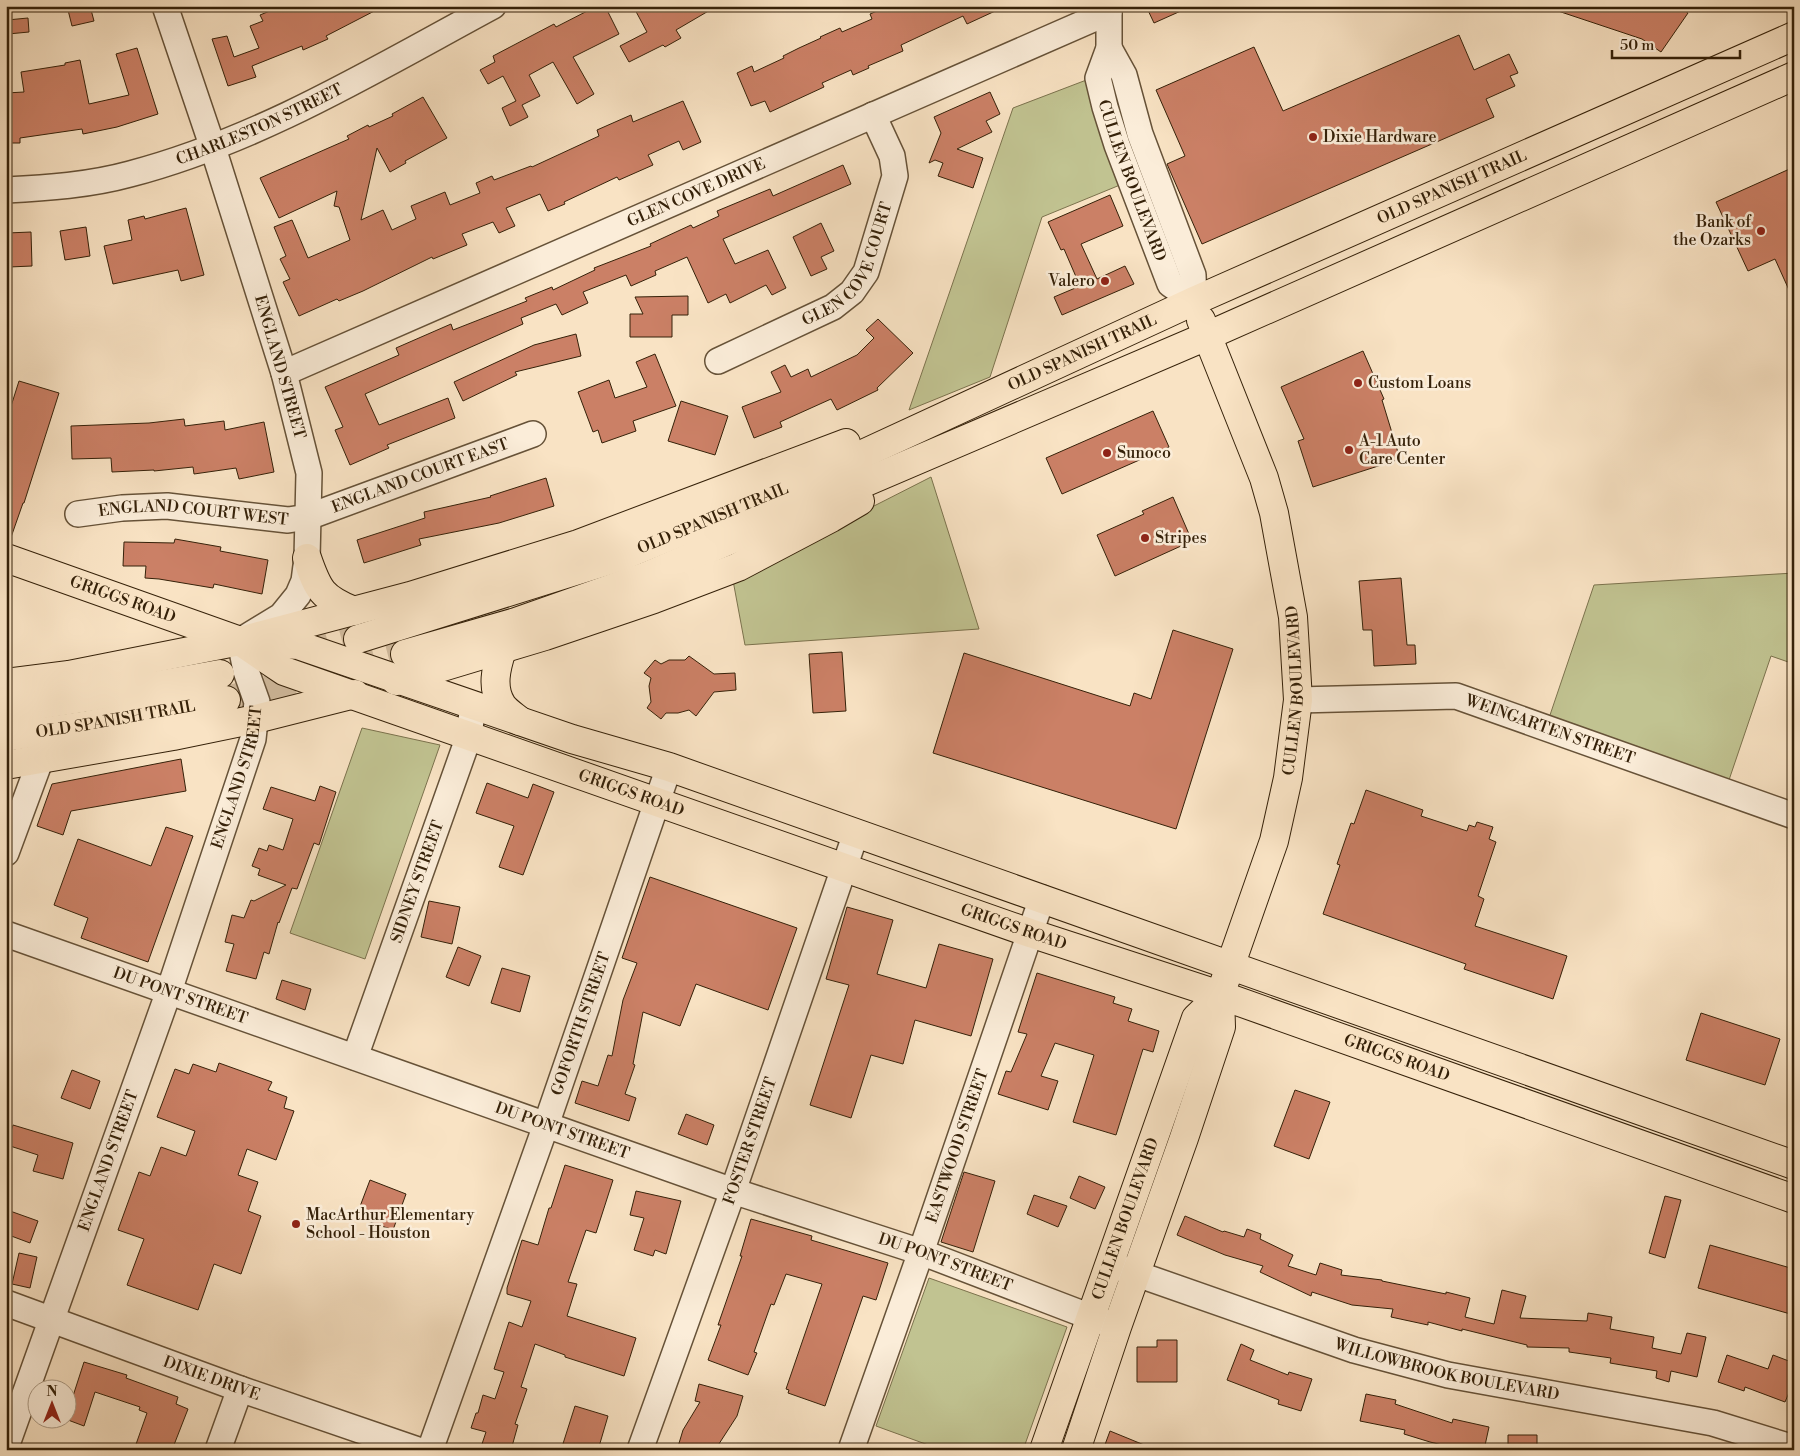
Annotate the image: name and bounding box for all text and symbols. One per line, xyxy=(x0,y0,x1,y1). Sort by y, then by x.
scale bar xyxy=(1612,28,1740,60)
text: 50 m xyxy=(1620,36,1654,55)
street label: CHARLESTON STREET xyxy=(173,79,346,170)
street label: CULLEN BOULEVARD xyxy=(1094,98,1170,264)
place label: Dixie Hardware xyxy=(1323,127,1437,147)
marker: Dixie Hardware xyxy=(1307,131,1319,143)
street label: OLD SPANISH TRAIL xyxy=(1374,145,1530,229)
street label: GLEN COVE DRIVE xyxy=(624,154,768,232)
street label: GLEN COVE COURT xyxy=(799,200,897,330)
place label: Bank of the Ozarks xyxy=(1673,212,1752,250)
marker: Bank of the Ozarks xyxy=(1755,225,1767,237)
place label: Valero xyxy=(1047,271,1095,291)
marker: Valero xyxy=(1099,275,1111,287)
street label: ENGLAND STREET xyxy=(250,293,310,441)
street label: OLD SPANISH TRAIL xyxy=(1005,310,1160,396)
place label: Custom Loans xyxy=(1368,373,1471,393)
marker: Custom Loans xyxy=(1352,377,1364,389)
place label: A-1 Auto Care Center xyxy=(1358,431,1445,469)
street label: ENGLAND COURT EAST xyxy=(329,434,512,517)
place label: Sunoco xyxy=(1117,443,1171,463)
marker: A-1 Auto Care Center xyxy=(1343,444,1355,456)
marker: Sunoco xyxy=(1101,447,1113,459)
street label: OLD SPANISH TRAIL xyxy=(634,478,792,559)
street label: ENGLAND COURT WEST xyxy=(97,496,289,530)
place label: Stripes xyxy=(1155,528,1207,548)
marker: Stripes xyxy=(1139,532,1151,544)
street label: GRIGGS ROAD xyxy=(67,571,179,627)
street label: CULLEN BOULEVARD xyxy=(1278,604,1309,777)
street label: WEINGARTEN STREET xyxy=(1462,690,1638,769)
street label: OLD SPANISH TRAIL xyxy=(34,696,197,743)
street label: ENGLAND STREET xyxy=(207,705,267,852)
street label: GRIGGS ROAD xyxy=(576,765,687,821)
street label: SIDNEY STREET xyxy=(386,818,448,946)
street label: GRIGGS ROAD xyxy=(958,899,1069,954)
street label: GOFORTH STREET xyxy=(547,950,615,1098)
street label: DU PONT STREET xyxy=(110,963,250,1029)
street label: GRIGGS ROAD xyxy=(1341,1030,1452,1086)
street label: EASTWOOD STREET xyxy=(922,1066,993,1226)
street label: FOSTER STREET xyxy=(719,1075,781,1207)
street label: ENGLAND STREET xyxy=(74,1087,143,1234)
street label: DU PONT STREET xyxy=(492,1098,632,1164)
street label: CULLEN BOULEVARD xyxy=(1088,1135,1163,1303)
place label: MacArthur Elementary School - Houston xyxy=(306,1205,474,1243)
marker: MacArthur Elementary School - Houston xyxy=(290,1218,302,1230)
street label: DU PONT STREET xyxy=(876,1229,1015,1296)
street label: WILLOWBROOK BOULEVARD xyxy=(1331,1334,1561,1405)
street label: DIXIE DRIVE xyxy=(160,1352,263,1405)
north arrow xyxy=(28,1378,78,1428)
text: N xyxy=(46,1383,58,1401)

